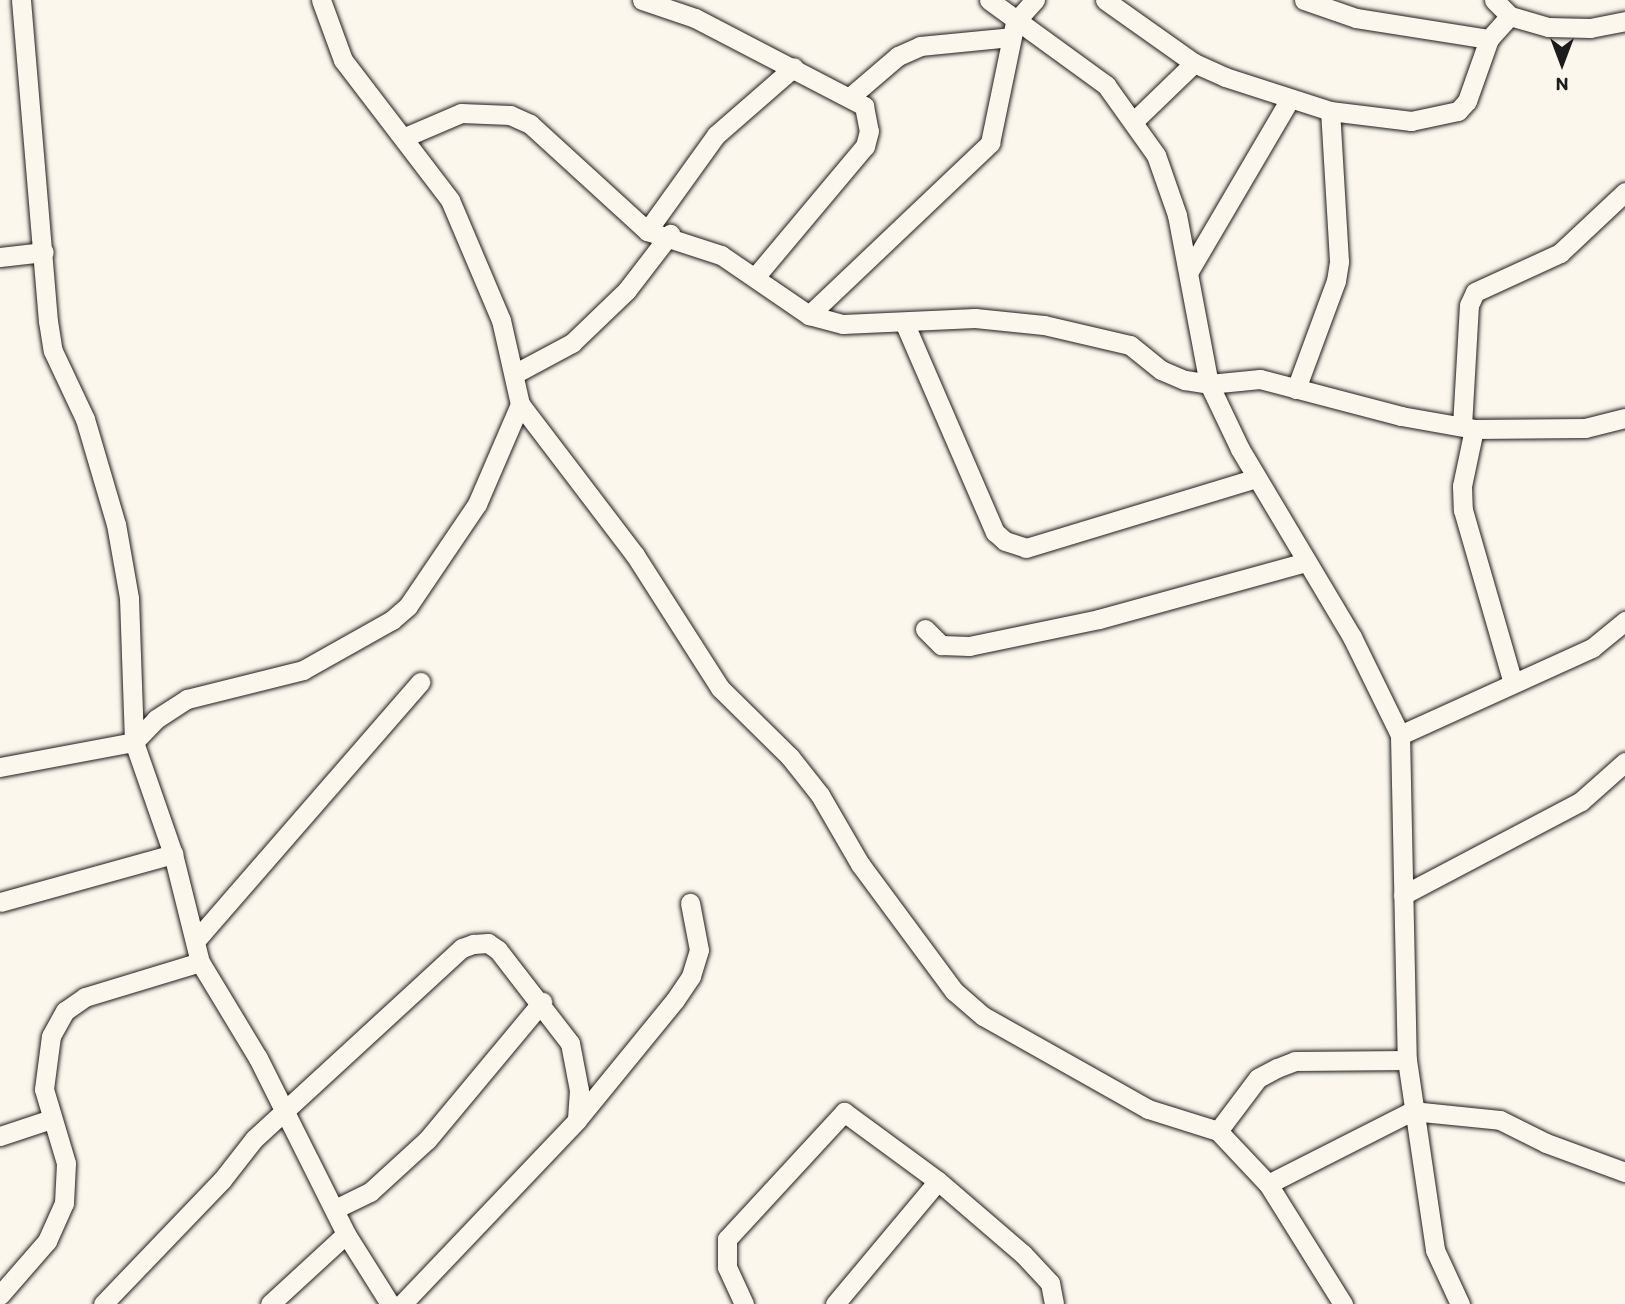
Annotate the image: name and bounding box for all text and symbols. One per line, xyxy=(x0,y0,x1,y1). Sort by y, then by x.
north arrow xyxy=(1527,28,1597,98)
text: N xyxy=(1556,73,1568,96)

